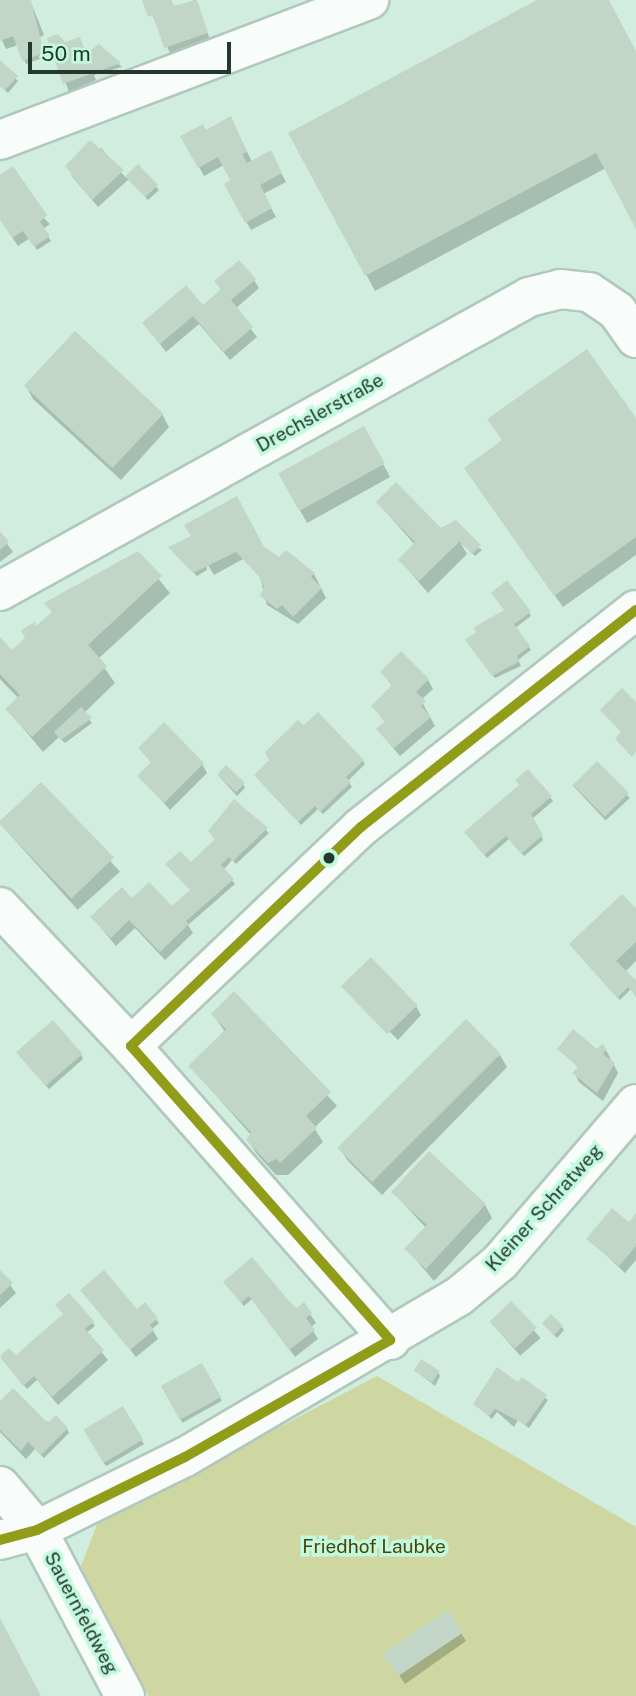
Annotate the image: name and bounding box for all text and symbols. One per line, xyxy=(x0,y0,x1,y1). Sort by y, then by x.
scale bar xyxy=(32,28,234,72)
text: 50 m xyxy=(41,41,91,66)
street label: Drechslerstraße xyxy=(253,369,387,457)
unlabelled marker xyxy=(322,851,336,865)
street label: Kleiner Schratweg xyxy=(481,1140,607,1276)
park label: Friedhof Laubke xyxy=(302,1536,446,1558)
street label: Sauernfeldweg xyxy=(39,1548,123,1678)

